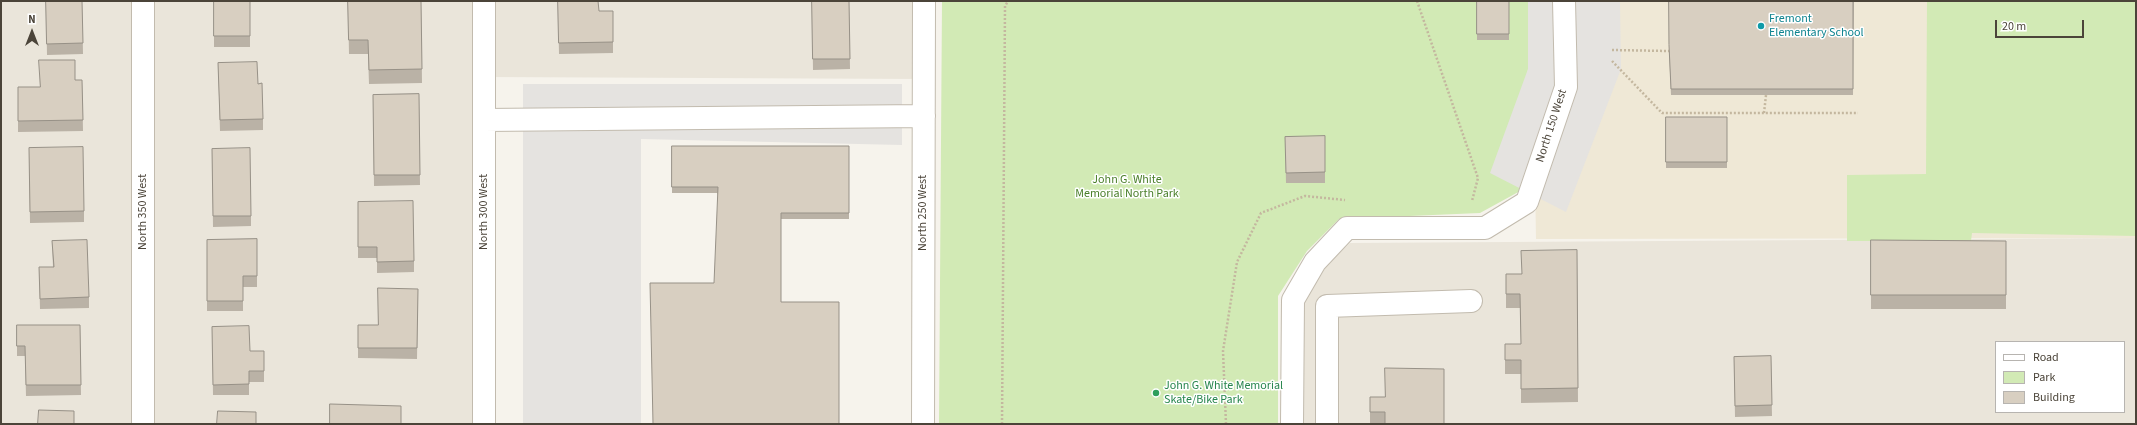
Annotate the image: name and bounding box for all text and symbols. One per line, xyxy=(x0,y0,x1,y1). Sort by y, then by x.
north arrow xyxy=(12,12,52,52)
text: N xyxy=(28,12,36,27)
place label: Fremont Elementary School xyxy=(1769,12,1864,40)
scale bar xyxy=(1997,12,2086,38)
text: 20 m xyxy=(2002,18,2026,35)
marker: Fremont Elementary School xyxy=(1756,21,1766,31)
street label: North 150 West xyxy=(1533,88,1571,164)
park label: John G. White Memorial North Park xyxy=(1075,173,1179,201)
street label: North 350 West xyxy=(136,174,150,250)
street label: North 300 West xyxy=(477,174,491,250)
street label: North 250 West xyxy=(916,175,930,251)
legend xyxy=(1995,341,2125,413)
text: Road xyxy=(2033,349,2059,366)
text: Park xyxy=(2033,369,2055,386)
place label: John G. White Memorial Skate/Bike Park xyxy=(1164,379,1283,407)
marker: John G. White Memorial Skate/Bike Park xyxy=(1151,388,1161,398)
text: Building xyxy=(2033,389,2075,406)

